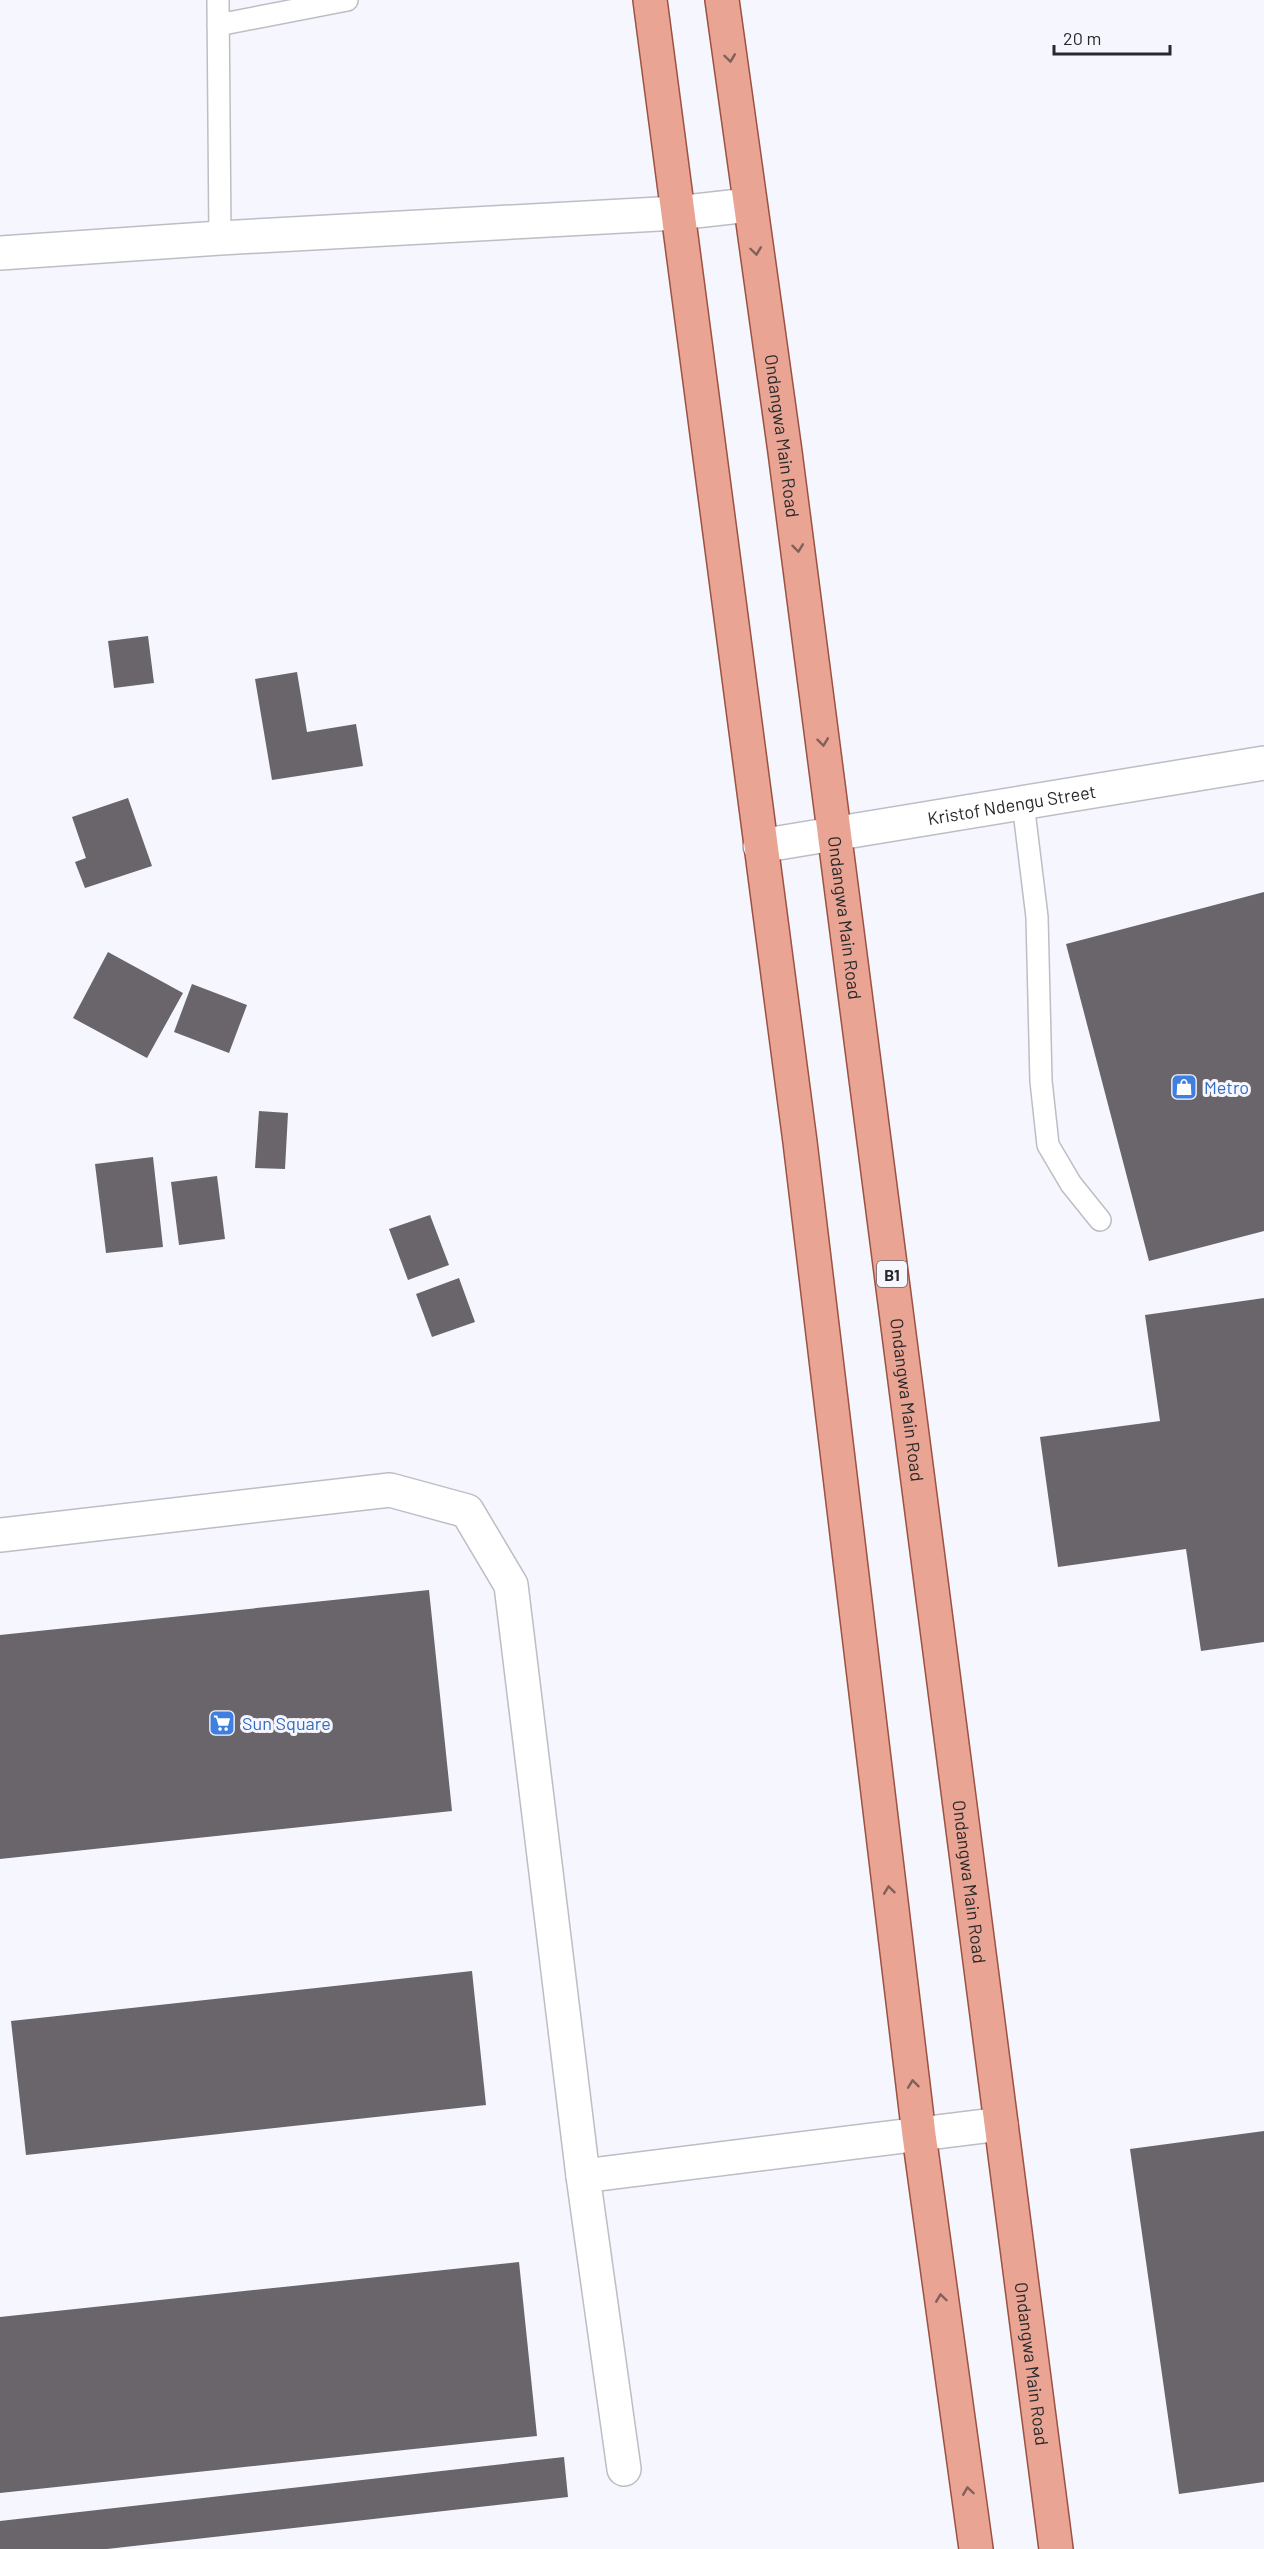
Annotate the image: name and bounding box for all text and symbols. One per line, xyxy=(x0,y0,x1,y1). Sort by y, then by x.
scale bar xyxy=(1054,18,1170,56)
text: 20 m xyxy=(1063,27,1101,49)
one-way arrow xyxy=(723,53,736,63)
one-way arrow xyxy=(750,247,762,256)
street label: Ondangwa Main Road xyxy=(760,353,804,519)
one-way arrow xyxy=(791,544,803,553)
one-way arrow xyxy=(817,737,829,746)
street label: Kristof Ndengu Street xyxy=(926,780,1097,829)
street label: Ondangwa Main Road xyxy=(824,835,867,1001)
shop icon: Metro xyxy=(1169,1072,1199,1102)
place label: Metro xyxy=(1204,1076,1249,1098)
road number: B1 xyxy=(877,1261,907,1287)
street label: Ondangwa Main Road xyxy=(886,1317,929,1483)
supermarket icon: Sun Square xyxy=(207,1708,237,1738)
place label: Sun Square xyxy=(242,1712,331,1734)
street label: Ondangwa Main Road xyxy=(948,1799,991,1965)
one-way arrow xyxy=(884,1886,896,1895)
one-way arrow xyxy=(907,2079,919,2088)
street label: Ondangwa Main Road xyxy=(1011,2281,1054,2447)
one-way arrow xyxy=(936,2293,948,2302)
one-way arrow xyxy=(962,2486,974,2496)

